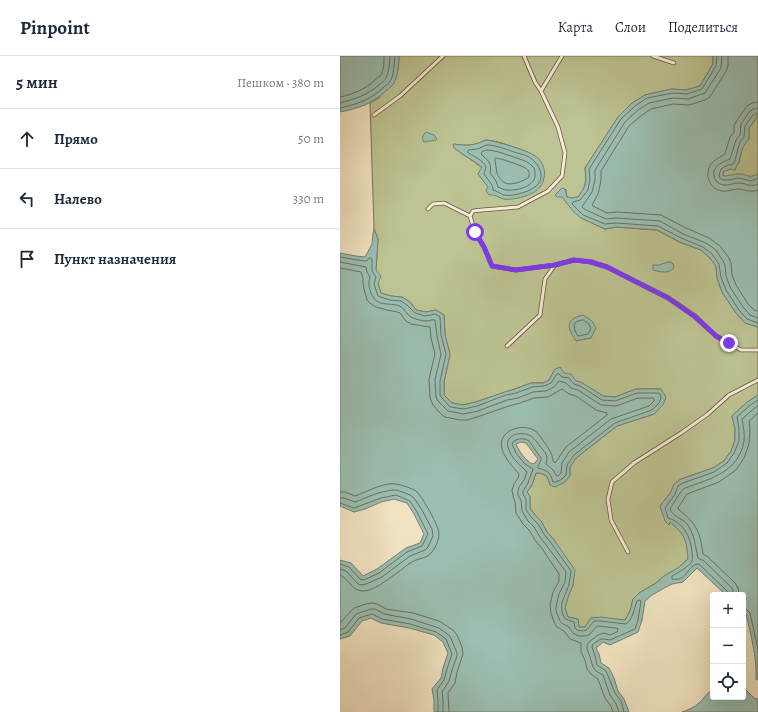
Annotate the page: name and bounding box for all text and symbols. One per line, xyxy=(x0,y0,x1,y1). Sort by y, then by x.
text: Pinpoint xyxy=(20,15,90,41)
text: Карта xyxy=(558,18,593,37)
text: Слои xyxy=(615,18,646,37)
text: Поделиться xyxy=(668,18,738,37)
text: 5 мин xyxy=(16,71,58,94)
text: Пешком · 380 m xyxy=(237,74,324,91)
icon: ahead xyxy=(16,128,38,150)
text: Прямо xyxy=(54,129,98,149)
text: 50 m xyxy=(298,130,324,147)
icon: left xyxy=(16,188,38,210)
text: Налево xyxy=(54,189,102,209)
text: 330 m xyxy=(293,190,324,207)
route start xyxy=(466,223,484,241)
icon: arrive xyxy=(16,248,38,270)
text: Пункт назначения xyxy=(54,249,176,269)
route end xyxy=(720,334,738,352)
map controls xyxy=(710,592,746,700)
button: + xyxy=(710,592,746,628)
button: − xyxy=(710,628,746,664)
button: locate xyxy=(710,664,746,700)

